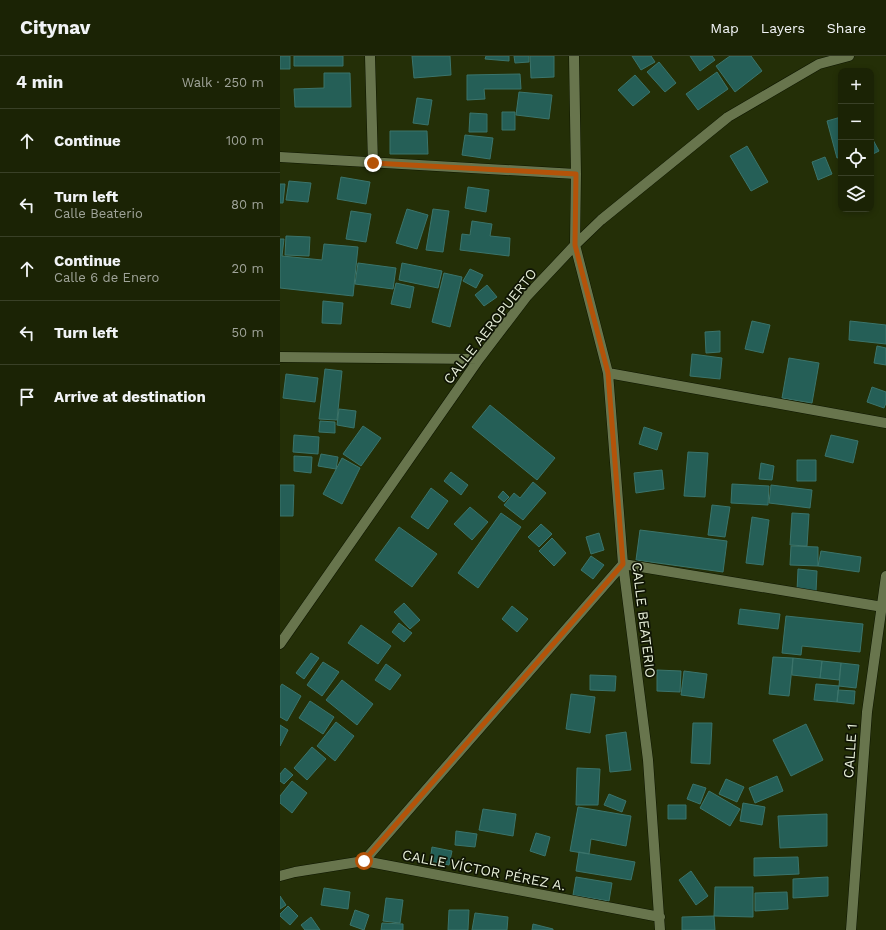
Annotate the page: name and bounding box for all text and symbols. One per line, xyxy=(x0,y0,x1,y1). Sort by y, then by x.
text: Citynav xyxy=(20,16,91,39)
text: Map xyxy=(710,20,739,36)
text: Layers xyxy=(761,20,805,36)
text: Share xyxy=(827,20,866,36)
map controls xyxy=(838,68,874,212)
button: + xyxy=(838,68,874,104)
text: 4 min xyxy=(16,72,63,92)
text: Walk · 250 m xyxy=(182,75,264,90)
button: − xyxy=(838,104,874,140)
icon: ahead xyxy=(16,130,38,152)
text: Continue xyxy=(54,132,121,150)
text: 100 m xyxy=(226,133,264,148)
button: locate xyxy=(838,140,874,176)
route end xyxy=(364,154,382,172)
button: layers xyxy=(838,176,874,212)
text: Turn left xyxy=(54,188,118,206)
icon: left xyxy=(16,194,38,216)
text: 80 m xyxy=(231,197,264,212)
text: Calle Beaterio xyxy=(54,206,143,221)
text: Continue xyxy=(54,252,121,270)
icon: ahead xyxy=(16,258,38,280)
text: 20 m xyxy=(232,261,264,276)
street label: CALLE AEROPUERTO xyxy=(440,265,540,387)
text: Calle 6 de Enero xyxy=(54,270,159,285)
icon: left xyxy=(16,322,38,344)
text: Turn left xyxy=(54,324,118,342)
text: 50 m xyxy=(232,325,264,340)
icon: arrive xyxy=(16,386,38,408)
text: Arrive at destination xyxy=(54,388,206,406)
street label: CALLE BEATERIO xyxy=(629,561,659,679)
street label: CALLE 1 xyxy=(840,723,860,779)
street label: CALLE VÍCTOR PÉREZ A. xyxy=(401,846,567,894)
route start xyxy=(355,852,373,870)

